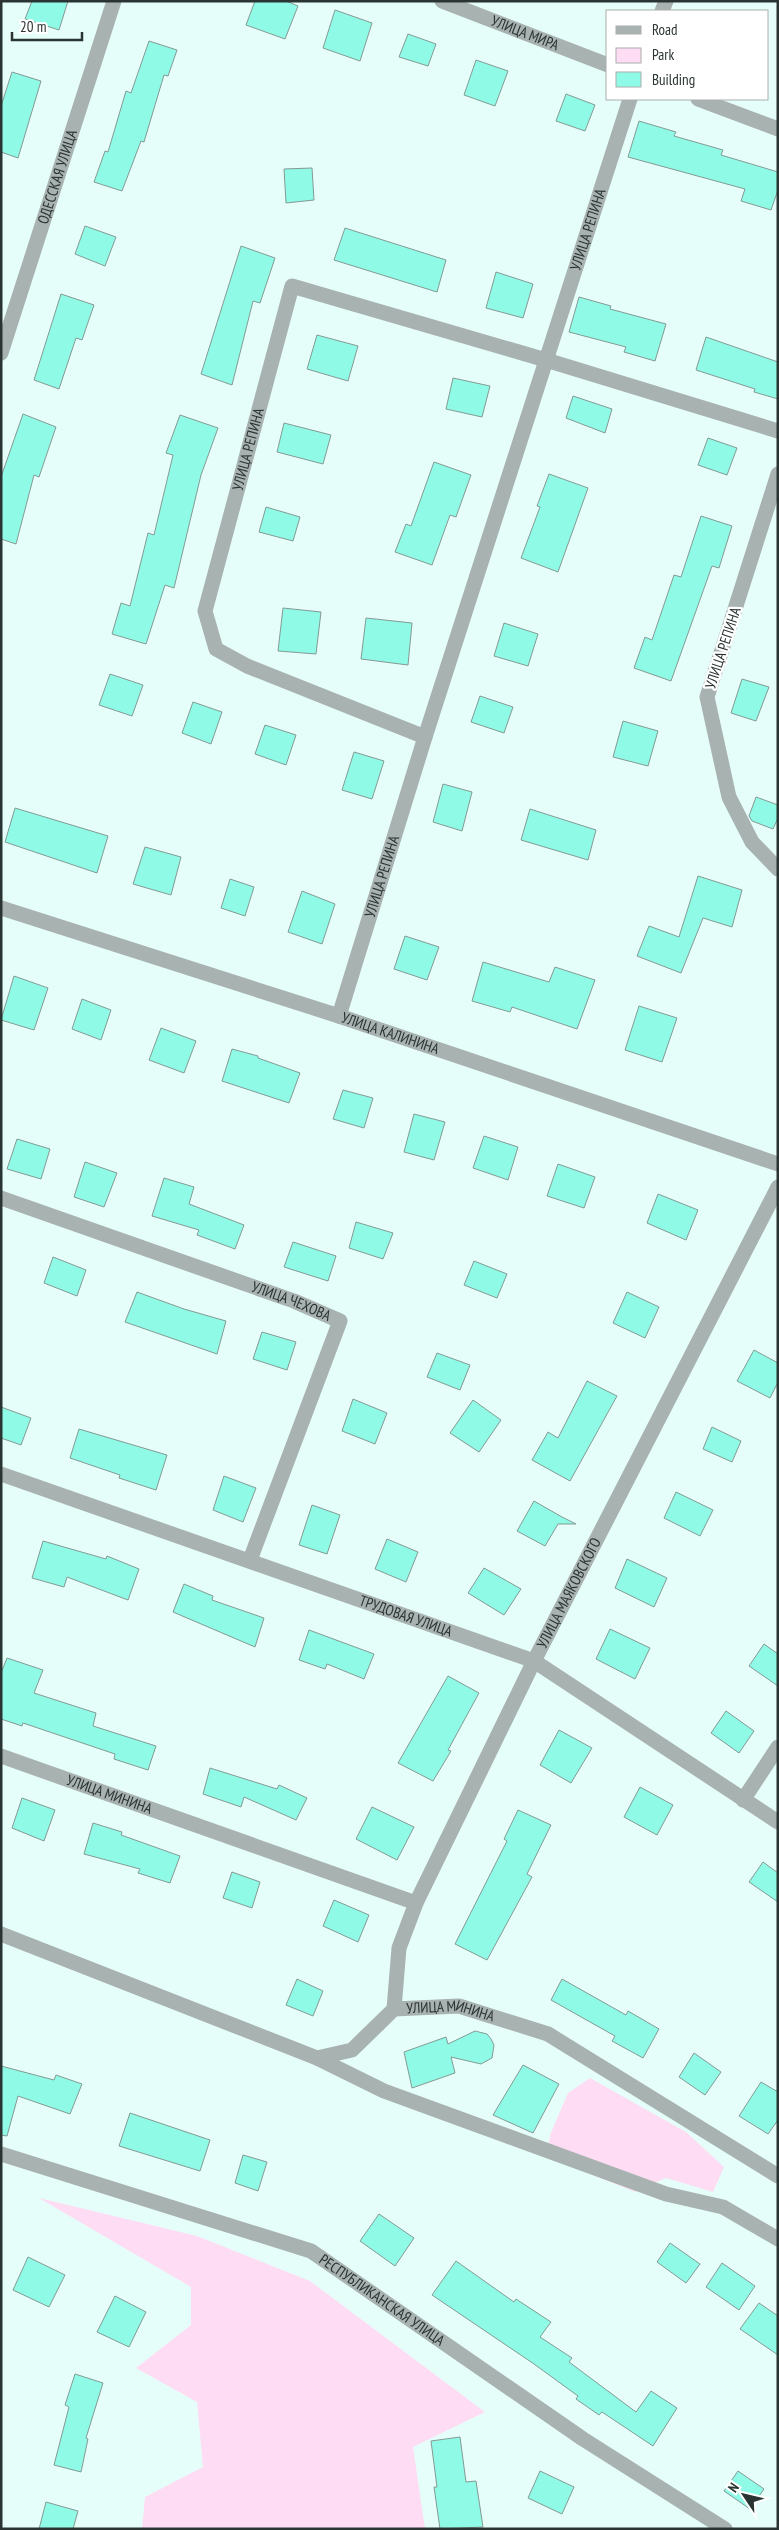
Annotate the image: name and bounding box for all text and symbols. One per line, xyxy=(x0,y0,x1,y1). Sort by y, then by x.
scale bar xyxy=(12,10,82,42)
legend xyxy=(606,10,769,100)
street label: УЛИЦА МИРА xyxy=(489,11,563,55)
text: 20 m xyxy=(20,17,46,36)
text: Road xyxy=(652,20,678,39)
text: Park xyxy=(652,45,674,64)
text: Building xyxy=(652,70,695,89)
street label: ОДЕССКАЯ УЛИЦА xyxy=(33,126,81,226)
street label: УЛИЦА РЕПИНА xyxy=(566,185,610,273)
street label: УЛИЦА РЕПИНА xyxy=(228,405,268,493)
street label: УЛИЦА РЕПИНА xyxy=(700,604,745,691)
street label: УЛИЦА РЕПИНА xyxy=(360,832,403,920)
street label: УЛИЦА КАЛИНИНА xyxy=(339,1008,443,1058)
street label: УЛИЦА ЧЕХОВА xyxy=(249,1277,335,1325)
street label: УЛИЦА МАЯКОВСКОГО xyxy=(532,1534,605,1651)
street label: ТРУДОВАЯ УЛИЦА xyxy=(357,1590,456,1641)
street label: УЛИЦА МИНИНА xyxy=(64,1770,156,1818)
street label: УЛИЦА МИНИНА xyxy=(406,1996,498,2026)
street label: РЕСПУБЛИКАНСКАЯ УЛИЦА xyxy=(316,2250,449,2350)
north arrow xyxy=(719,2470,769,2520)
text: N xyxy=(724,2479,743,2496)

